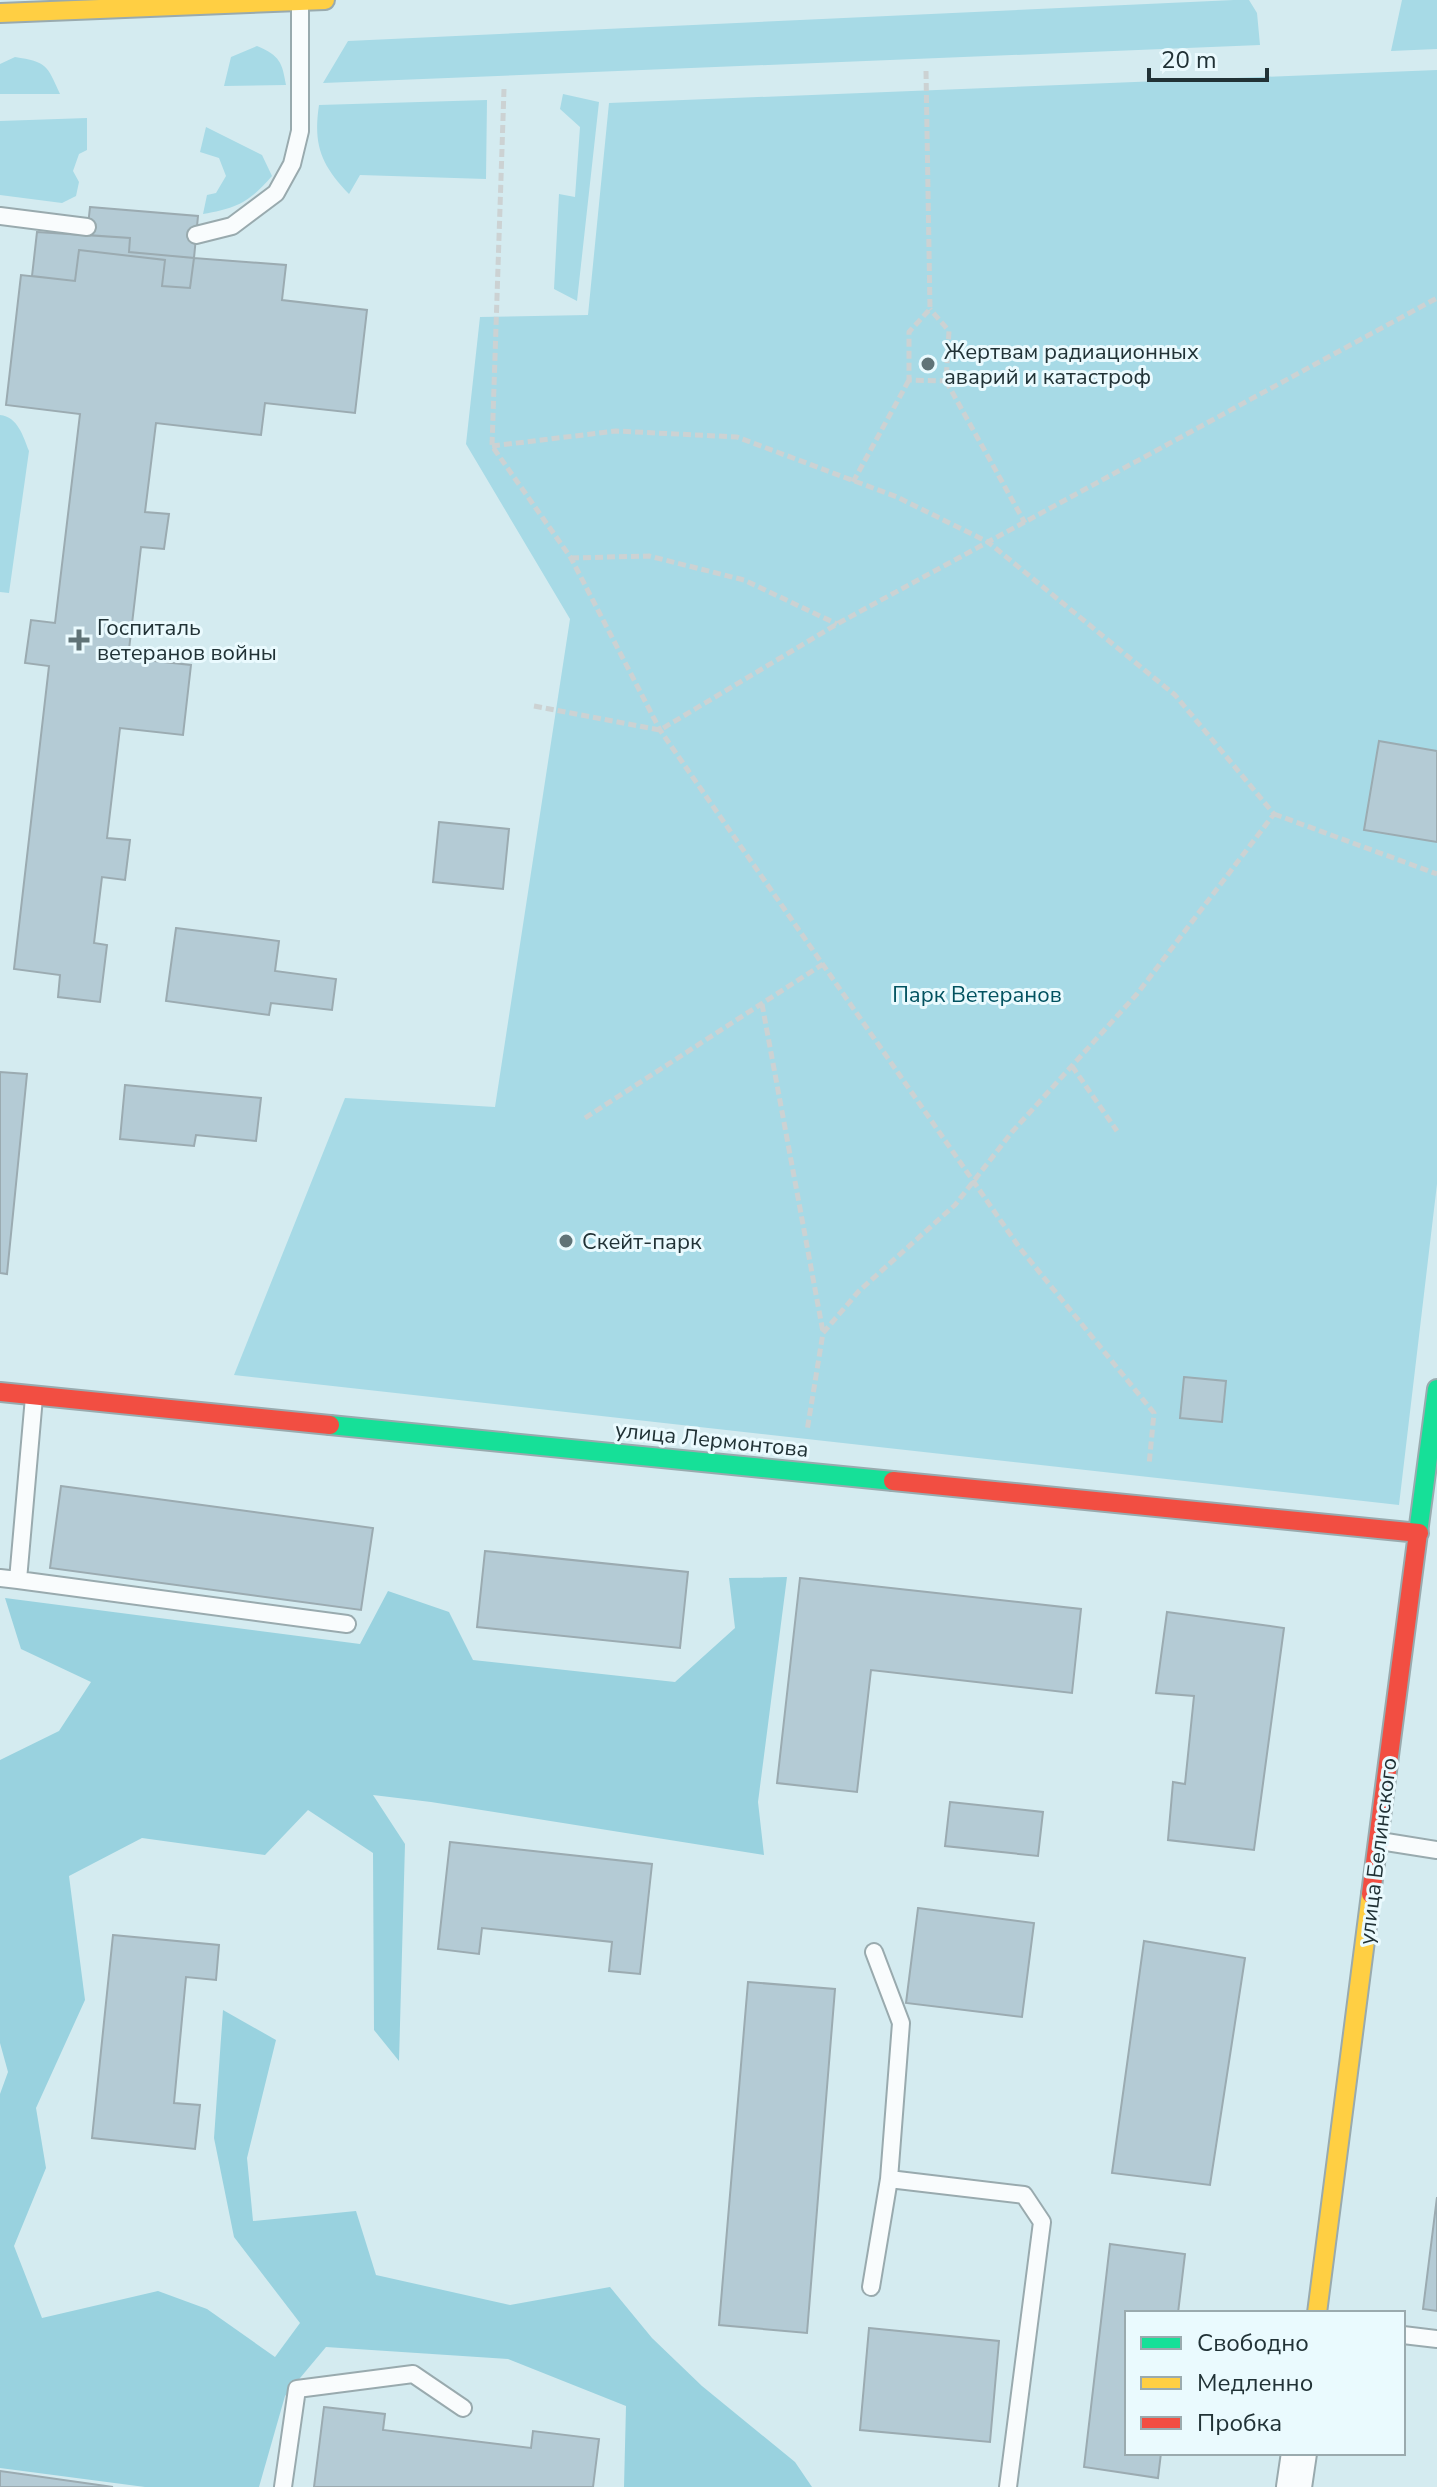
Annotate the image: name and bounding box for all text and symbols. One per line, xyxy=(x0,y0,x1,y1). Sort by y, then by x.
scale bar xyxy=(1149,32,1267,82)
text: 20 m xyxy=(1161,44,1217,76)
place label: Жертвам радиационных аварий и катастроф xyxy=(944,337,1199,392)
marker: Жертвам радиационных аварий и катастроф xyxy=(919,355,937,373)
place label: Госпиталь ветеранов войны xyxy=(97,613,277,668)
marker: Госпиталь ветеранов войны xyxy=(68,629,90,651)
park label: Парк Ветеранов xyxy=(892,980,1062,1010)
place label: Скейт-парк xyxy=(582,1227,702,1257)
marker: Скейт-парк xyxy=(557,1232,575,1250)
street label: улица Лермонтова xyxy=(614,1415,810,1465)
street label: улица Белинского xyxy=(1352,1756,1404,1946)
legend xyxy=(1125,2311,1405,2455)
text: Свободно xyxy=(1197,2327,1309,2359)
text: Медленно xyxy=(1197,2367,1313,2399)
text: Пробка xyxy=(1197,2407,1282,2439)

